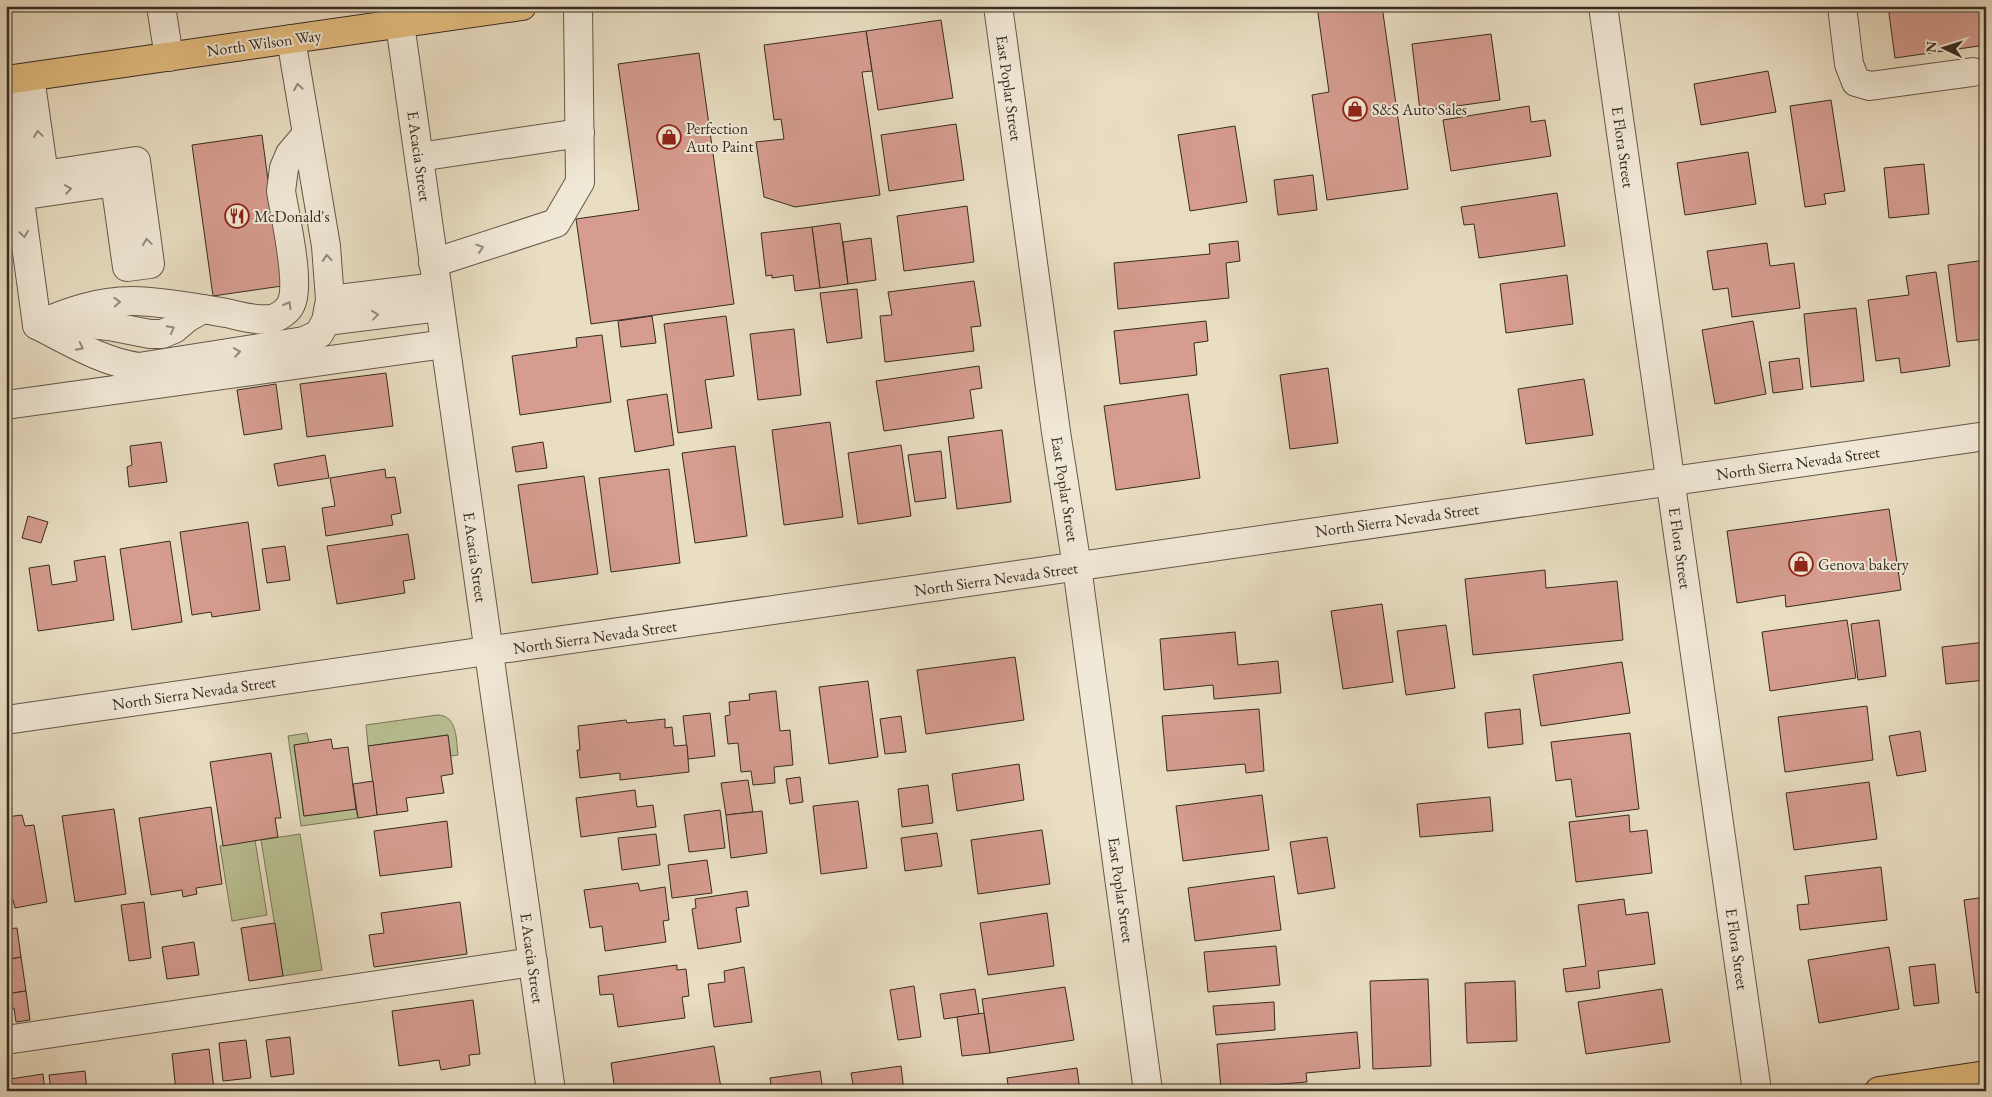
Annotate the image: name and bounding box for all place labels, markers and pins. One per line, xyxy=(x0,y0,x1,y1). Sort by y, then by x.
shop icon: S&S Auto Sales xyxy=(1342,96,1368,122)
place label: S&S Auto Sales xyxy=(1372,99,1467,120)
place label: Perfection Auto Paint xyxy=(685,118,753,157)
shop icon: Perfection Auto Paint xyxy=(656,124,682,150)
restaurant icon: McDonald's xyxy=(224,203,250,229)
place label: McDonald's xyxy=(254,206,330,227)
shop icon: Genova bakery xyxy=(1788,551,1814,577)
place label: Genova bakery xyxy=(1818,554,1910,575)

